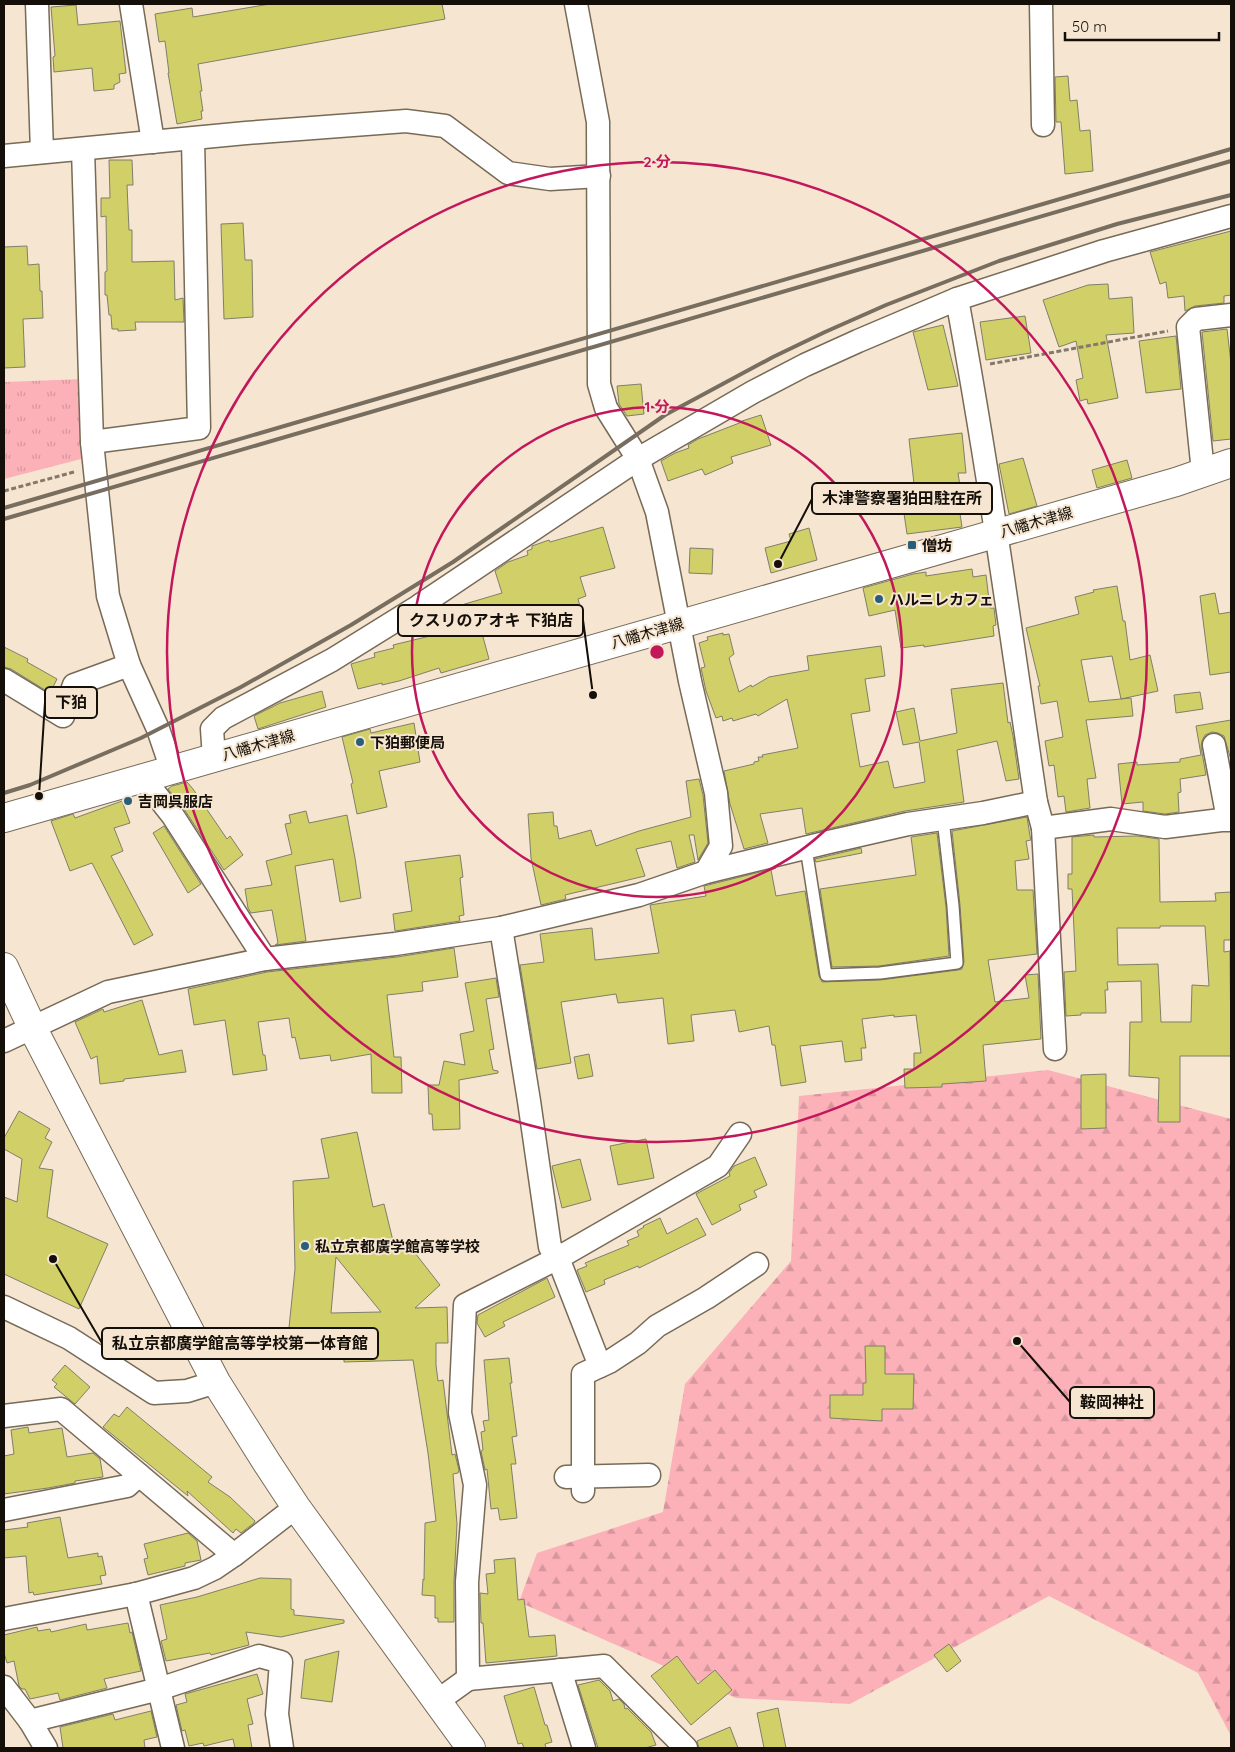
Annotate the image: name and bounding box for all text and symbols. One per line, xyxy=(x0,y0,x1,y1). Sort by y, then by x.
scale bar xyxy=(1065,10,1219,42)
text: 50 m xyxy=(1072,17,1107,36)
text: 2 分 xyxy=(643,152,671,171)
text: 1 分 xyxy=(644,397,670,416)
callout: 木津警察署狛田駐在所 xyxy=(812,483,992,514)
text: 木津警察署狛田駐在所 xyxy=(822,488,982,508)
street label: 八幡木津線 xyxy=(997,503,1075,541)
place label: 僧坊 xyxy=(922,536,952,555)
marker: 僧坊 xyxy=(906,539,918,551)
place label: ハルニレカフェ xyxy=(889,590,994,609)
marker: ハルニレカフェ xyxy=(873,593,885,605)
callout: クスリのアオキ 下狛店 xyxy=(398,605,583,636)
text: クスリのアオキ 下狛店 xyxy=(409,610,573,630)
street label: 八幡木津線 xyxy=(608,614,686,652)
centre of rings xyxy=(648,643,666,661)
callout: 下狛 xyxy=(45,687,97,718)
text: 下狛 xyxy=(55,692,87,712)
street label: 八幡木津線 xyxy=(219,726,297,764)
place label: 下狛郵便局 xyxy=(370,733,445,752)
marker: 下狛郵便局 xyxy=(354,736,366,748)
place label: 吉岡呉服店 xyxy=(138,792,213,811)
marker: 吉岡呉服店 xyxy=(122,795,134,807)
place label: 私立京都廣学館高等学校 xyxy=(315,1237,480,1256)
marker: 私立京都廣学館高等学校 xyxy=(299,1240,311,1252)
callout: 私立京都廣学館高等学校第一体育館 xyxy=(102,1328,378,1359)
text: 私立京都廣学館高等学校第一体育館 xyxy=(112,1333,368,1353)
callout: 鞍岡神社 xyxy=(1070,1387,1154,1418)
text: 鞍岡神社 xyxy=(1080,1392,1144,1412)

